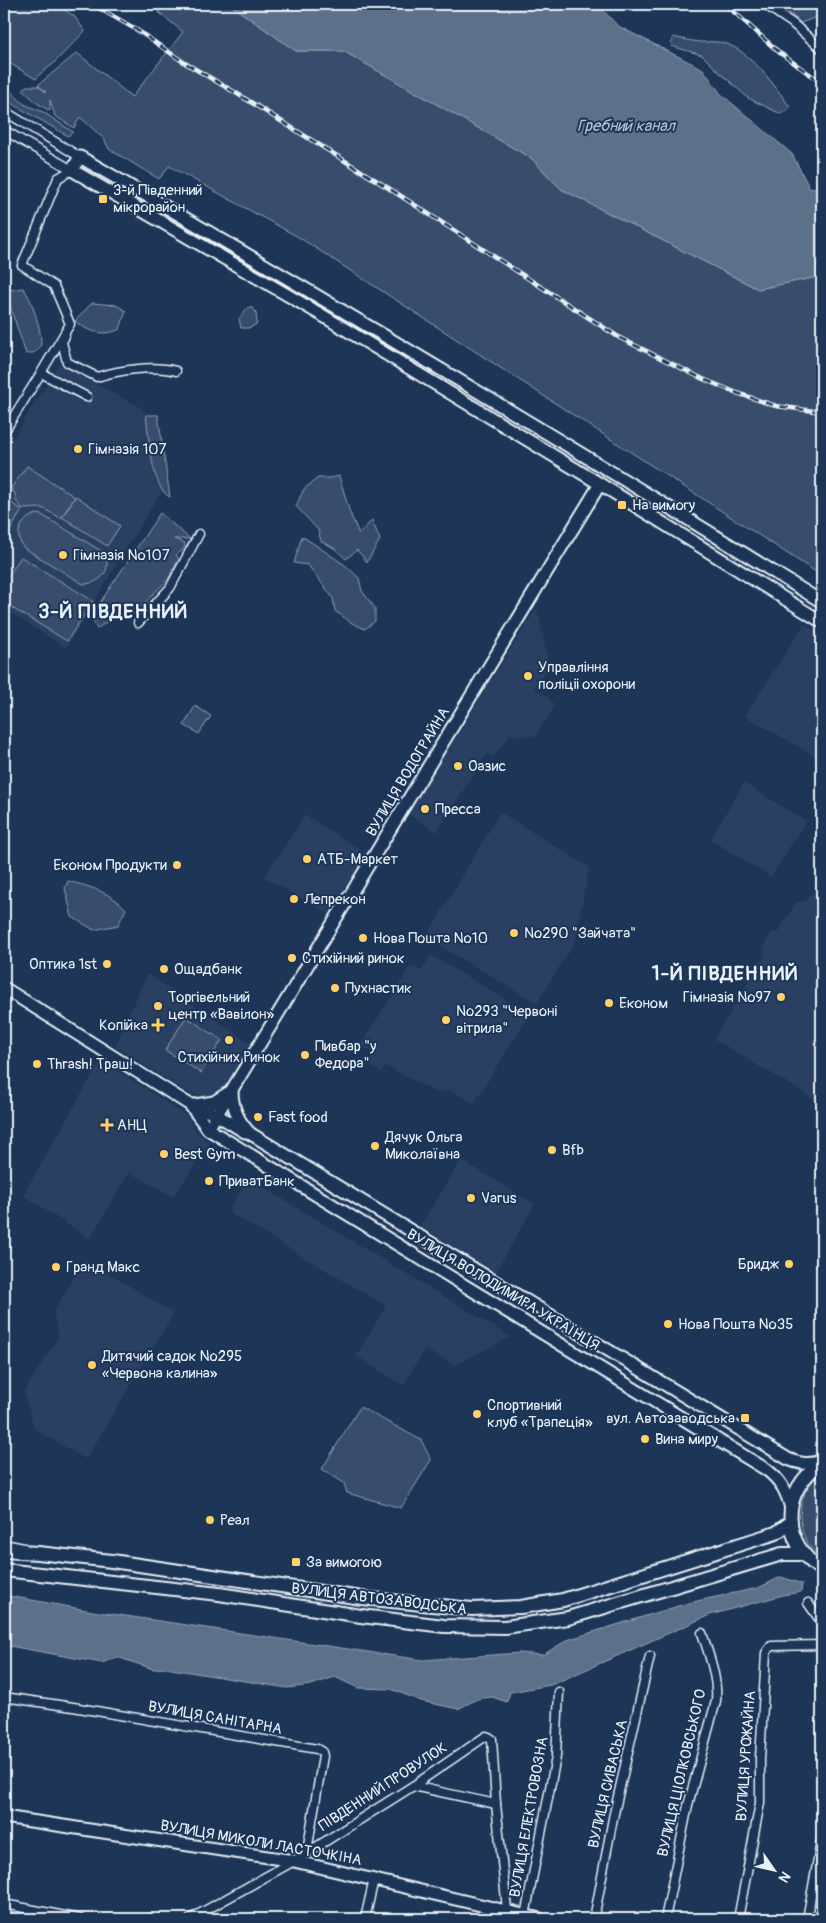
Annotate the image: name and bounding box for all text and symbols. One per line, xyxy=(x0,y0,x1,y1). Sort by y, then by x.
water label: Гребний канал xyxy=(577,116,677,136)
place label: 3-й Південний мікрорайон xyxy=(113,181,203,217)
marker: 3-й Південний мікрорайон xyxy=(97,193,109,205)
place label: Гімназія 107 xyxy=(88,440,167,459)
marker: Гімназія 107 xyxy=(72,443,84,455)
place label: На вимогу xyxy=(632,496,696,515)
marker: На вимогу xyxy=(616,499,628,511)
place label: Гімназія №107 xyxy=(73,546,170,565)
marker: Гімназія №107 xyxy=(57,549,69,561)
district label: 3-Й ПІВДЕННИЙ xyxy=(38,599,188,624)
place label: Управлiння полiцii охорони xyxy=(538,658,635,694)
marker: Управлiння полiцii охорони xyxy=(522,670,534,682)
street label: ВУЛИЦЯ ВОДОГРАЙНА xyxy=(362,704,454,840)
place label: Оазис xyxy=(468,757,506,776)
marker: Оазис xyxy=(452,760,464,772)
place label: Пресса xyxy=(435,800,481,819)
marker: Пресса xyxy=(419,803,431,815)
place label: АТБ-Маркет xyxy=(317,850,398,869)
marker: АТБ-Маркет xyxy=(301,853,313,865)
place label: Економ Продукти xyxy=(53,856,167,875)
marker: Економ Продукти xyxy=(171,859,183,871)
place label: Лепрекон xyxy=(303,890,366,909)
marker: Лепрекон xyxy=(288,893,300,905)
place label: №290 "Зайчата" xyxy=(524,924,636,943)
marker: №290 "Зайчата" xyxy=(508,927,520,939)
place label: Нова Пошта №10 xyxy=(373,929,488,948)
marker: Нова Пошта №10 xyxy=(357,932,369,944)
place label: Стихійний ринок xyxy=(302,949,405,968)
marker: Стихійний ринок xyxy=(286,952,298,964)
place label: Оптика 1st xyxy=(29,955,98,974)
marker: Оптика 1st xyxy=(101,958,113,970)
place label: Ощадбанк xyxy=(174,960,243,979)
district label: 1-Й ПІВДЕННИЙ xyxy=(652,961,798,986)
marker: Ощадбанк xyxy=(158,963,170,975)
place label: Пухнастик xyxy=(345,979,412,998)
marker: Пухнастик xyxy=(329,982,341,994)
place label: Торгівельний центр «Вавілон» xyxy=(168,988,275,1024)
place label: Гімназія №97 xyxy=(683,988,771,1007)
marker: Гімназія №97 xyxy=(775,991,787,1003)
place label: Економ xyxy=(619,994,668,1013)
marker: Економ xyxy=(603,997,615,1009)
marker: Торгівельний центр «Вавілон» xyxy=(152,1000,164,1012)
place label: №293 "Червоні вітрила" xyxy=(456,1002,557,1038)
marker: №293 "Червоні вітрила" xyxy=(440,1014,452,1026)
place label: Копійка xyxy=(99,1016,148,1035)
marker: Копійка xyxy=(152,1019,164,1031)
marker: Стихійних Ринок xyxy=(223,1034,235,1046)
place label: Пивбар "у Федора" xyxy=(315,1037,377,1073)
place label: Стихійних Ринок xyxy=(177,1048,281,1067)
marker: Пивбар "у Федора" xyxy=(299,1049,311,1061)
place label: Thrash! Траш! xyxy=(47,1055,133,1074)
marker: Thrash! Траш! xyxy=(31,1058,43,1070)
place label: Fast food xyxy=(268,1108,328,1127)
marker: Fast food xyxy=(252,1111,264,1123)
place label: АНЦ xyxy=(117,1116,147,1135)
marker: АНЦ xyxy=(101,1119,113,1131)
place label: Дячук Ольга Миколаївна xyxy=(384,1128,462,1164)
marker: Дячук Ольга Миколаївна xyxy=(369,1140,381,1152)
place label: Bfb xyxy=(562,1141,584,1160)
marker: Bfb xyxy=(546,1144,558,1156)
place label: Best Gym xyxy=(174,1145,236,1164)
marker: Best Gym xyxy=(158,1148,170,1160)
place label: ПриватБанк xyxy=(219,1172,295,1191)
marker: ПриватБанк xyxy=(203,1175,215,1187)
place label: Varus xyxy=(481,1189,517,1208)
marker: Varus xyxy=(465,1192,477,1204)
street label: ВУЛИЦЯ ВОЛОДИМИРА УКРАЇНЦЯ xyxy=(403,1225,603,1355)
place label: Бридж xyxy=(738,1255,779,1274)
place label: Гранд Макс xyxy=(66,1258,140,1277)
marker: Бридж xyxy=(783,1258,795,1270)
marker: Гранд Макс xyxy=(50,1261,62,1273)
place label: Нова Пошта №35 xyxy=(678,1315,793,1334)
marker: Нова Пошта №35 xyxy=(662,1318,674,1330)
place label: Дитячий садок №295 «Червона калина» xyxy=(101,1347,242,1383)
marker: Дитячий садок №295 «Червона калина» xyxy=(86,1359,98,1371)
place label: Спортивний клуб «Трапеція» xyxy=(487,1396,593,1432)
marker: Спортивний клуб «Трапеція» xyxy=(471,1408,483,1420)
place label: вул. Автозаводська xyxy=(606,1409,735,1428)
marker: вул. Автозаводська xyxy=(739,1412,751,1424)
place label: Вина миру xyxy=(655,1430,719,1449)
marker: Вина миру xyxy=(639,1433,651,1445)
place label: Реал xyxy=(220,1511,250,1530)
marker: Реал xyxy=(204,1514,216,1526)
place label: За вимогою xyxy=(306,1553,382,1572)
marker: За вимогою xyxy=(290,1556,302,1568)
street label: ВУЛИЦЯ АВТОЗАВОДСЬКА xyxy=(290,1579,468,1619)
street label: ВУЛИЦЯ ЦІОЛКОВСЬКОГО xyxy=(653,1687,711,1859)
street label: ВУЛИЦЯ УРОЖАЙНА xyxy=(732,1690,760,1822)
street label: ВУЛИЦЯ САНІТАРНА xyxy=(147,1697,284,1739)
street label: ВУЛИЦЯ СИВАСЬКА xyxy=(584,1718,632,1850)
street label: ВУЛИЦЯ ЕЛЕКТРОВОЗНА xyxy=(506,1735,553,1899)
street label: ПІВДЕННИЙ ПРОВУЛОК xyxy=(315,1738,451,1836)
street label: ВУЛИЦЯ МИКОЛИ ЛАСТОЧКІНА xyxy=(159,1816,363,1870)
north arrow xyxy=(748,1846,798,1896)
text: N xyxy=(775,1868,794,1886)

